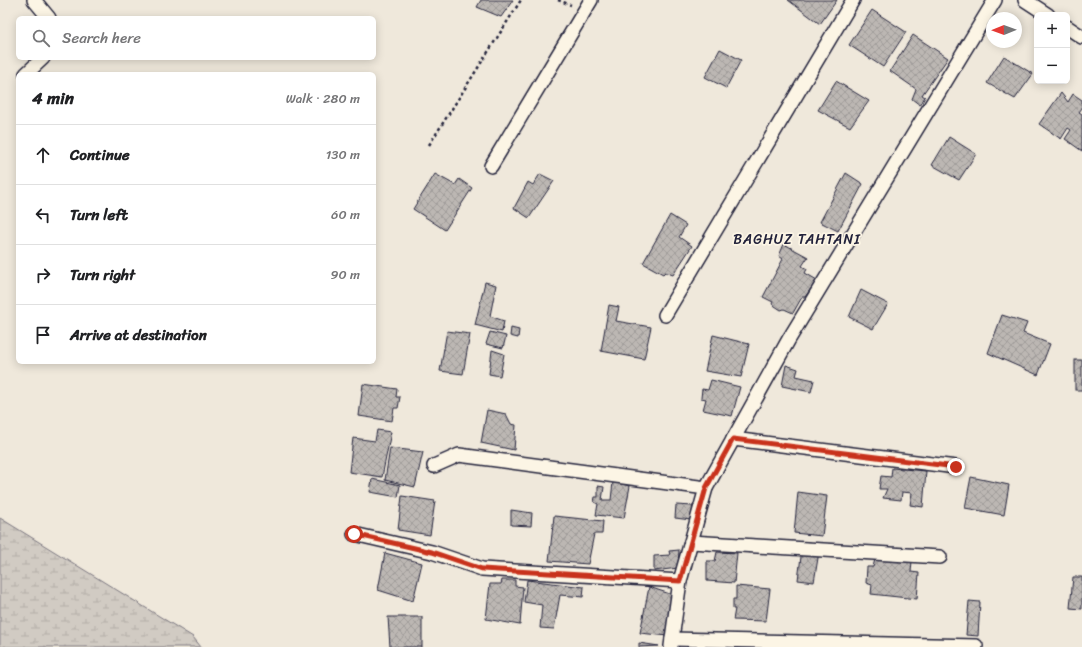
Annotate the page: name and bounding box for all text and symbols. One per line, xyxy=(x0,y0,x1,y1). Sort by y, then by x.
north arrow xyxy=(986,12,1022,48)
map controls xyxy=(1034,12,1070,84)
button: + xyxy=(1034,12,1070,48)
search box xyxy=(16,16,376,60)
text: Search here xyxy=(62,25,141,51)
icon: search xyxy=(30,27,52,49)
button: − xyxy=(1034,48,1070,84)
text: 4 min xyxy=(32,83,74,113)
text: Walk · 280 m xyxy=(286,87,360,110)
text: Continue xyxy=(70,142,130,168)
text: 130 m xyxy=(326,143,360,166)
icon: ahead xyxy=(32,144,54,166)
text: Turn left xyxy=(70,202,128,228)
text: 60 m xyxy=(331,203,360,226)
icon: left xyxy=(32,204,54,226)
district label: BAGHUZ TAHTANI xyxy=(733,227,861,252)
text: Turn right xyxy=(70,262,135,288)
text: 90 m xyxy=(330,263,360,286)
icon: right xyxy=(32,264,54,286)
text: Arrive at destination xyxy=(70,322,207,348)
icon: arrive xyxy=(32,324,54,346)
route end xyxy=(947,458,965,476)
route start xyxy=(345,525,363,543)

